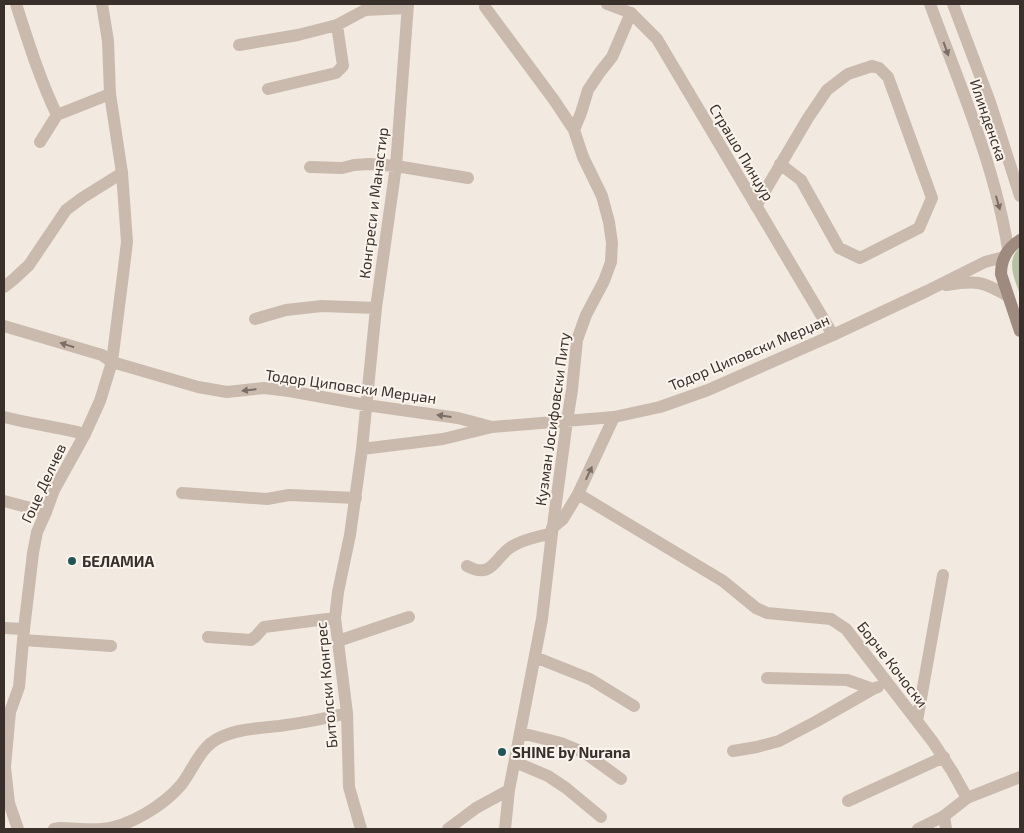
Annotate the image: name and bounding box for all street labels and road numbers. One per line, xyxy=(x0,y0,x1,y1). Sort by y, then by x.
street label: Илинденска xyxy=(967,77,1011,163)
street label: Страшо Пинџур xyxy=(705,100,778,204)
street label: Конгреси и Манастир xyxy=(355,126,391,280)
street label: Тодор Циповски Мерџан xyxy=(666,310,832,394)
street label: Кузман Јосифовски Питу xyxy=(531,331,574,507)
street label: Тодор Циповски Мерџан xyxy=(264,365,438,407)
street label: Гоце Делчев xyxy=(17,440,69,526)
street label: Борче Кочоски xyxy=(854,618,932,710)
street label: Битолски Конгрес xyxy=(312,621,340,749)

